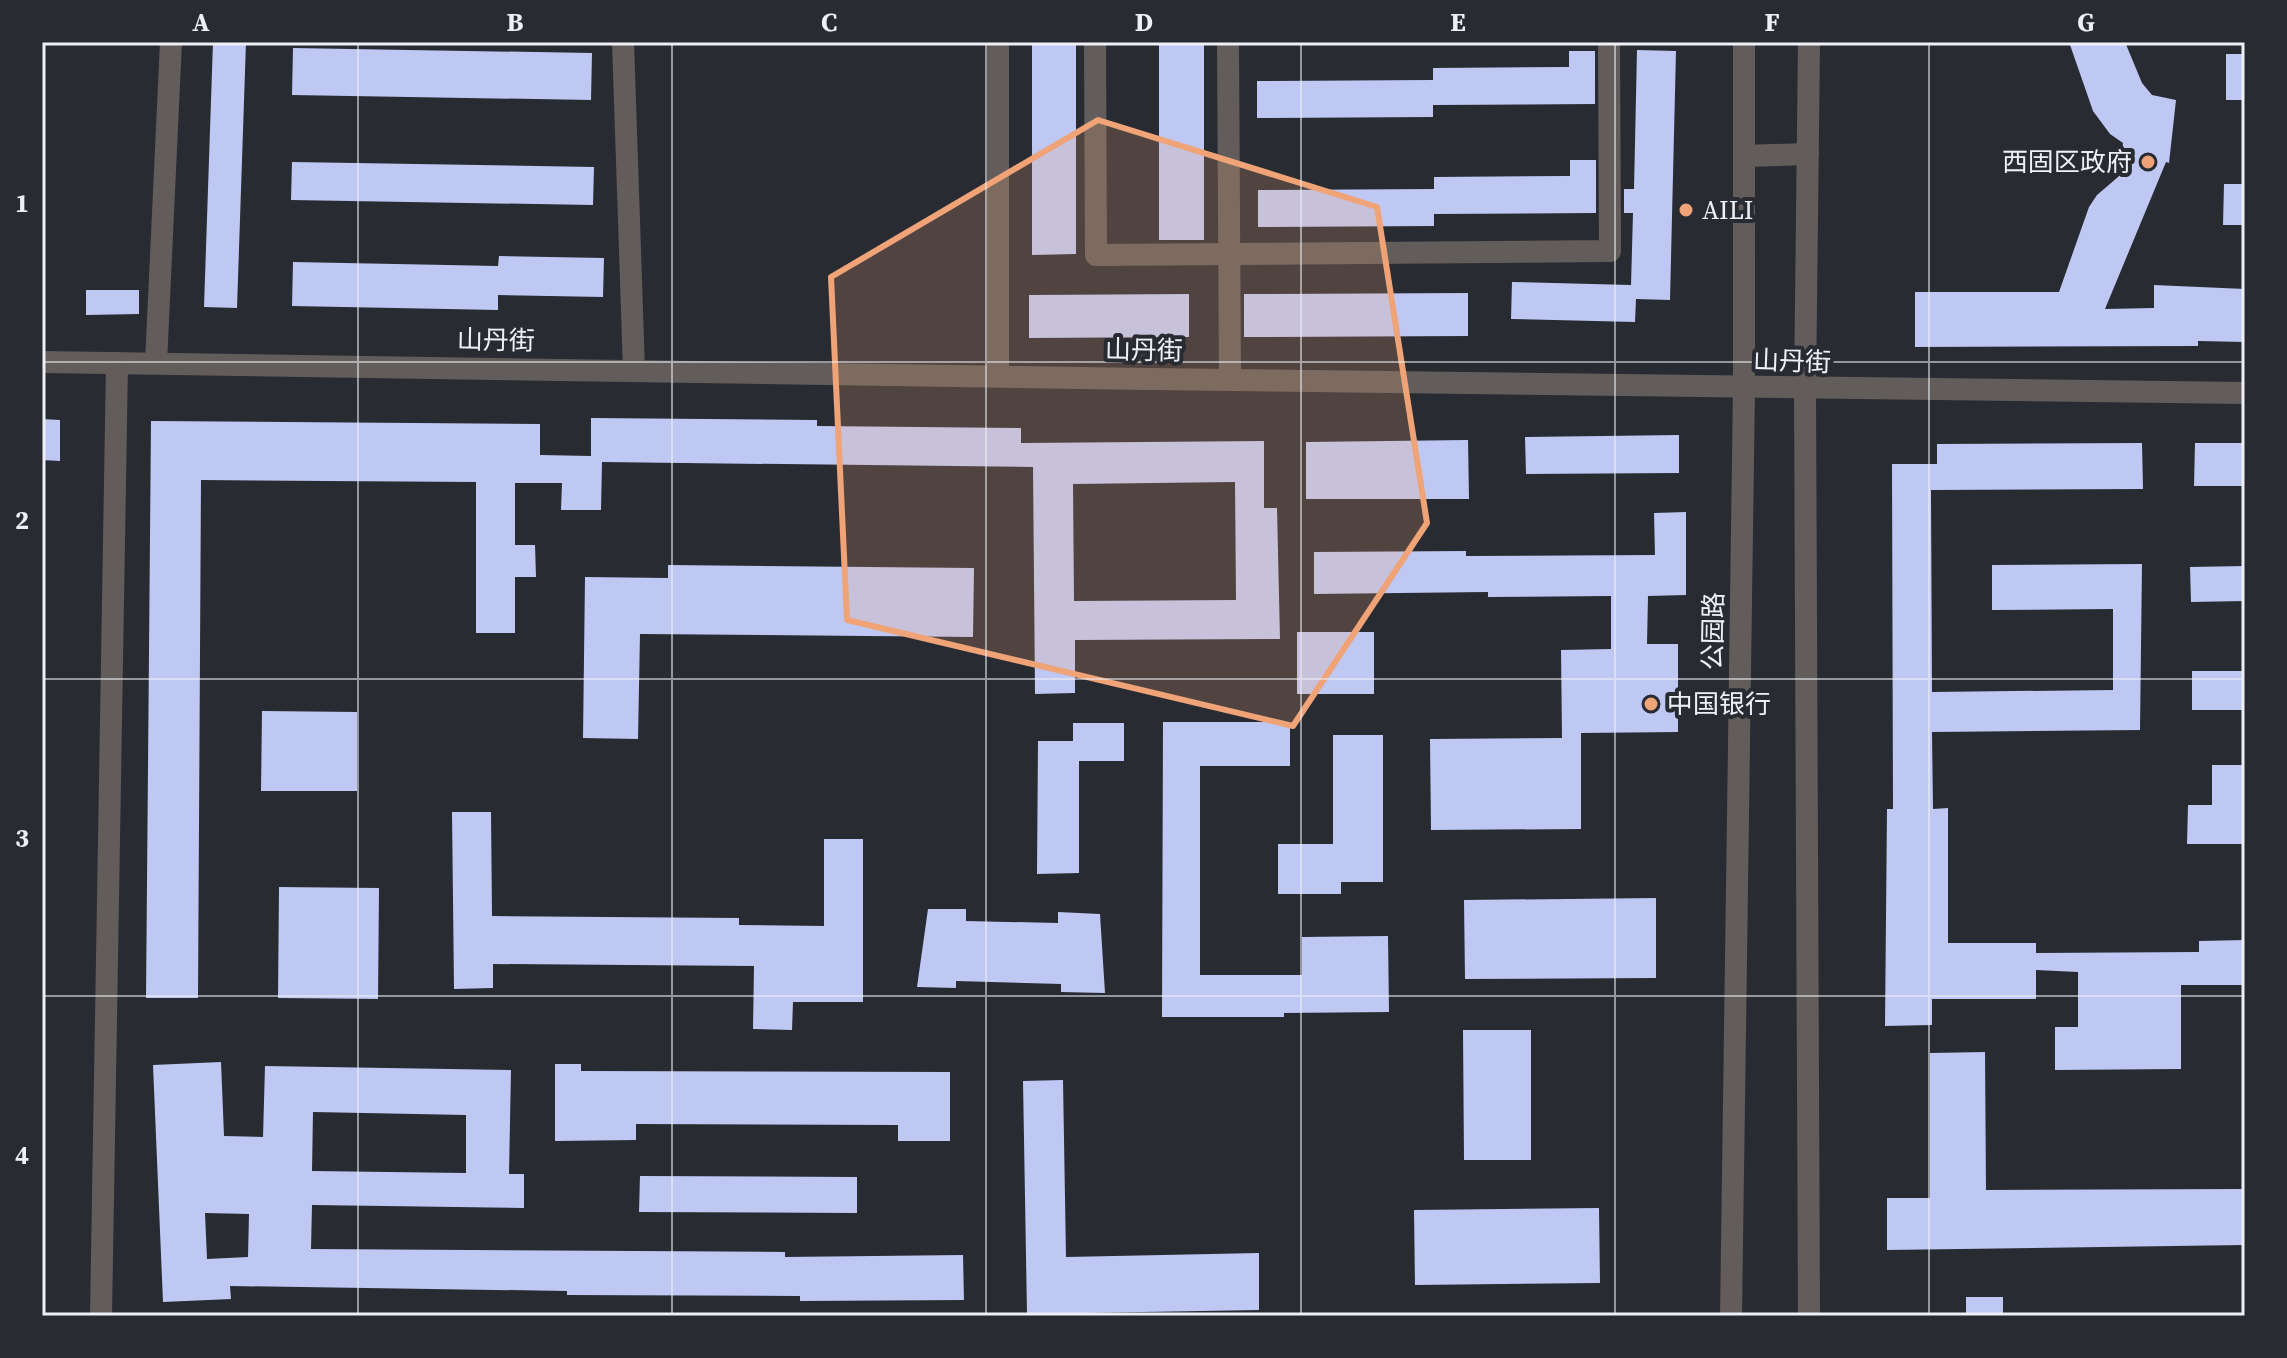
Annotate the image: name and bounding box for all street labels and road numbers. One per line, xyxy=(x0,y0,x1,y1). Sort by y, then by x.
street label: 山丹街 xyxy=(457,321,535,359)
street label: 山丹街 xyxy=(1105,331,1183,369)
street label: 山丹街 xyxy=(1752,342,1832,380)
street label: 公园路 xyxy=(1694,592,1732,670)

